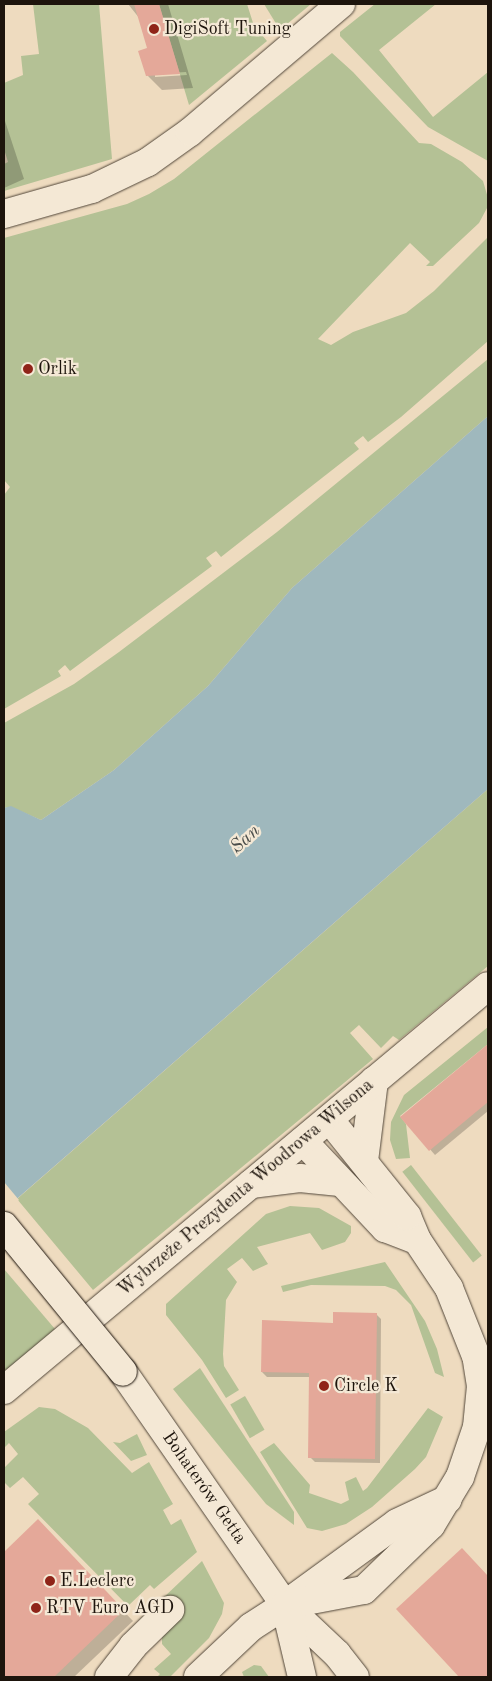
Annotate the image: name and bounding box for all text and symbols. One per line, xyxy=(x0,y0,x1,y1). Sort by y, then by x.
place label: DigiSoft Tuning xyxy=(164,18,291,40)
marker: DigiSoft Tuning xyxy=(148,23,160,35)
place label: Orlik xyxy=(38,358,77,380)
marker: Orlik xyxy=(22,363,34,375)
water label: San xyxy=(226,821,266,859)
street label: Wybrzeże Prezydenta Woodrowa Wilsona xyxy=(114,1075,378,1301)
place label: Circle K xyxy=(334,1375,398,1397)
marker: Circle K xyxy=(318,1380,330,1392)
street label: Bohaterów Getta xyxy=(157,1428,251,1548)
place label: E.Leclerc xyxy=(60,1570,134,1592)
marker: E.Leclerc xyxy=(44,1575,56,1587)
place label: RTV Euro AGD xyxy=(46,1597,174,1619)
marker: RTV Euro AGD xyxy=(30,1602,42,1614)

